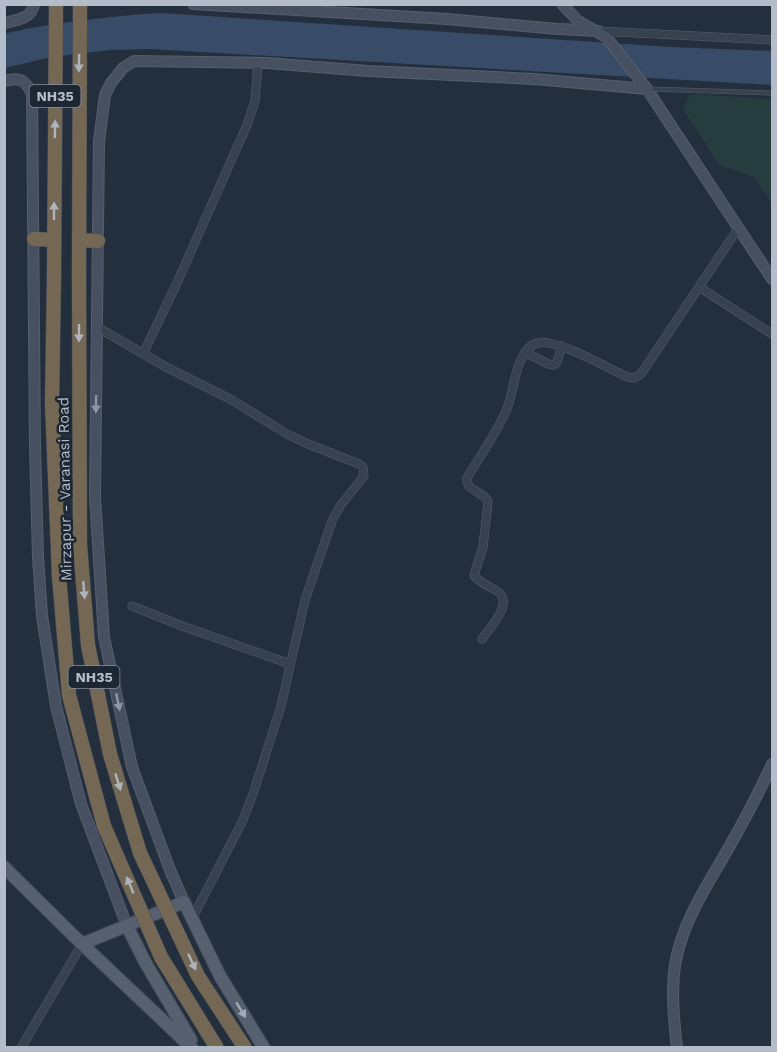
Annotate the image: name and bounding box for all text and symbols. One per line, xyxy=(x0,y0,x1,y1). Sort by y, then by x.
one-way arrow xyxy=(74,53,84,72)
road number: NH35 xyxy=(29,85,80,107)
one-way arrow xyxy=(50,120,60,139)
one-way arrow xyxy=(49,201,59,220)
one-way arrow xyxy=(74,323,84,342)
one-way arrow xyxy=(91,395,101,414)
street label: Mirzapur - Varanasi Road xyxy=(54,397,76,581)
one-way arrow xyxy=(79,581,88,600)
road number: NH35 xyxy=(68,666,119,688)
one-way arrow xyxy=(114,693,123,712)
one-way arrow xyxy=(114,773,123,791)
one-way arrow xyxy=(125,876,135,894)
one-way arrow xyxy=(187,953,196,970)
one-way arrow xyxy=(235,1002,246,1018)

